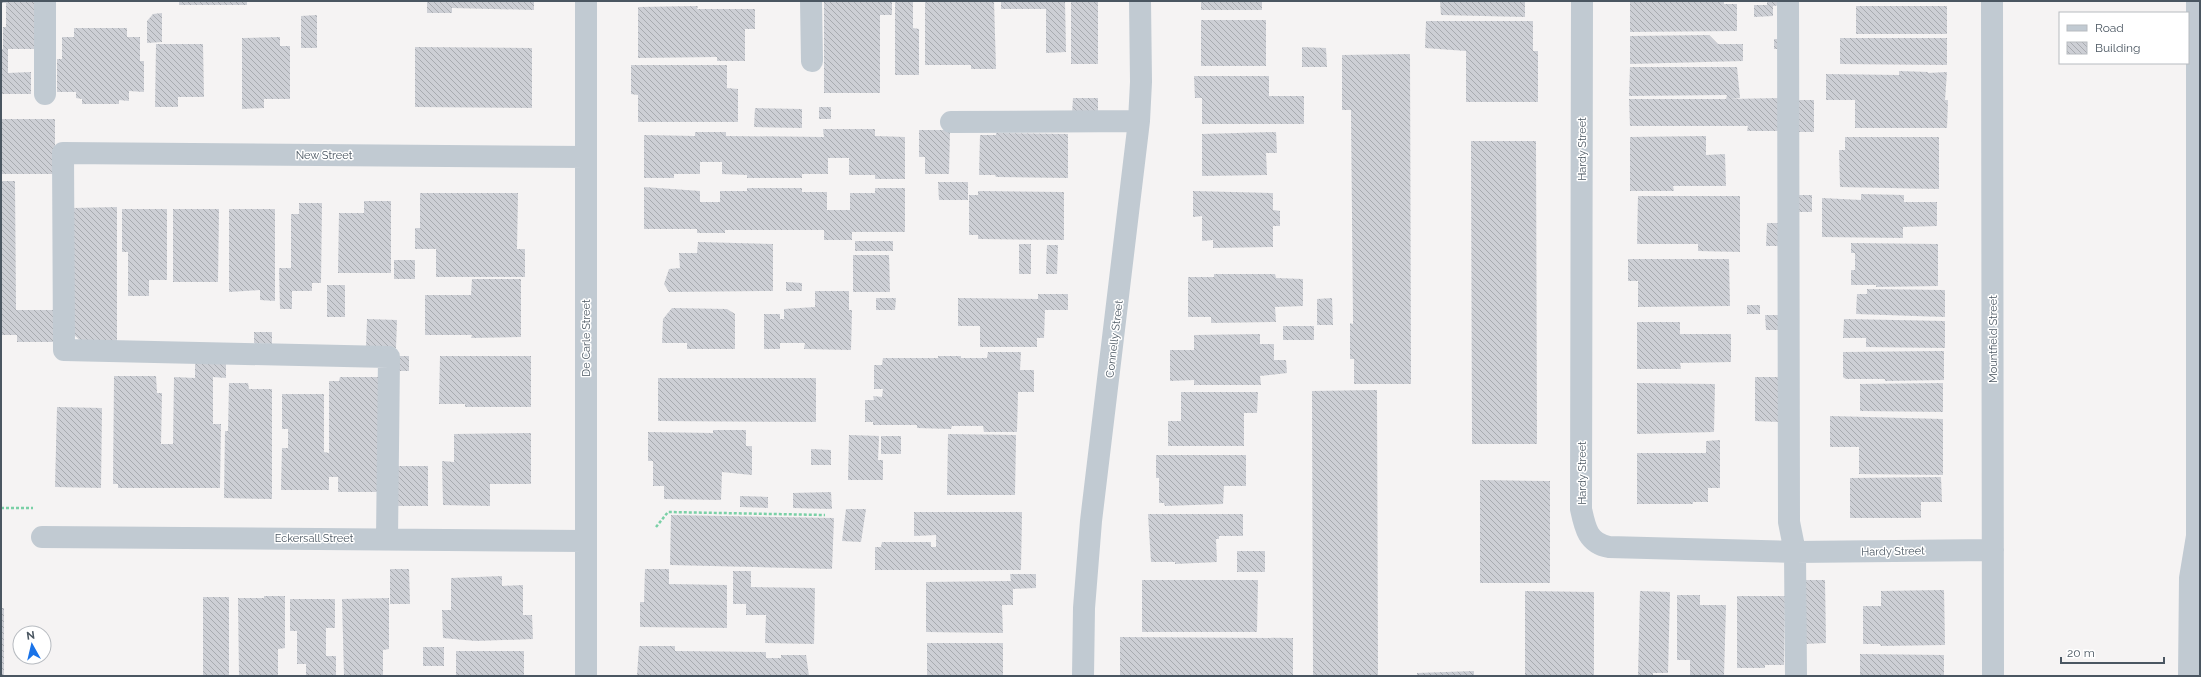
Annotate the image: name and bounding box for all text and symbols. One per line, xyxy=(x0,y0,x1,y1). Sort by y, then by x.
legend xyxy=(2059,12,2189,64)
text: Road xyxy=(2095,21,2124,35)
text: Building xyxy=(2095,41,2141,55)
street label: Hardy Street xyxy=(1576,117,1589,181)
street label: New Street xyxy=(296,149,353,162)
street label: Mountfield Street xyxy=(1987,295,2000,383)
street label: De Carle Street xyxy=(580,299,593,377)
street label: Connelly Street xyxy=(1103,299,1126,379)
street label: Hardy Street xyxy=(1576,441,1589,505)
street label: Eckersall Street xyxy=(275,532,354,545)
street label: Hardy Street xyxy=(1861,544,1925,559)
north arrow xyxy=(12,625,52,665)
text: N xyxy=(26,629,36,643)
scale bar xyxy=(2061,639,2164,665)
text: 20 m xyxy=(2067,646,2095,660)

